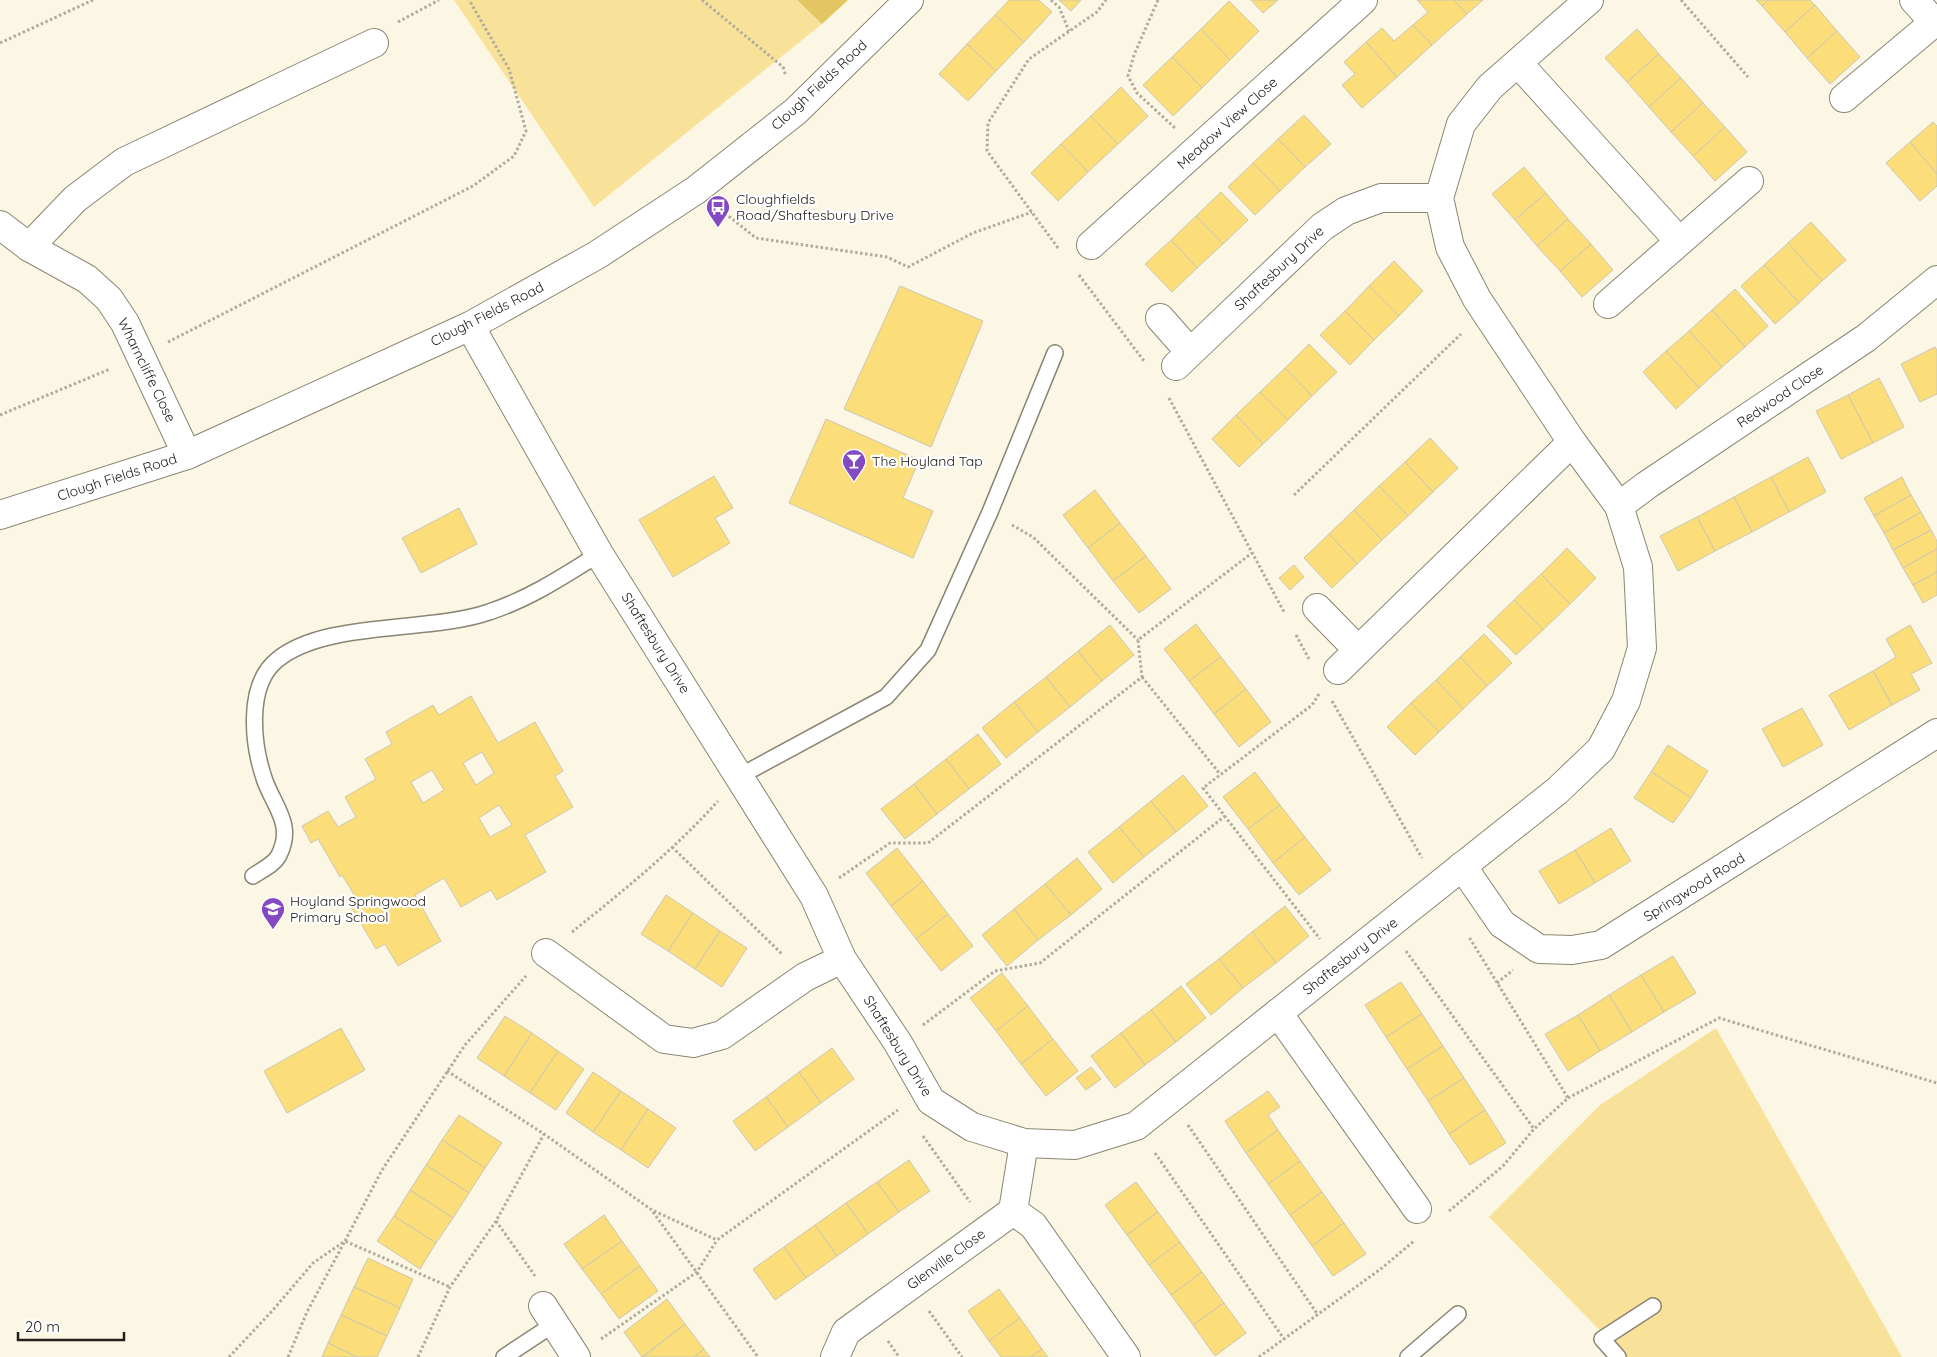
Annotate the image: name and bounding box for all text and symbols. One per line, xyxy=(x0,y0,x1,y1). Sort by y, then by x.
street label: Clough Fields Road xyxy=(767,36,871,134)
street label: Meadow View Close xyxy=(1173,73,1281,173)
place label: Cloughfields Road/Shaftesbury Drive xyxy=(736,190,894,224)
bus stop icon: Cloughfields Road/Shaftesbury Drive xyxy=(705,194,731,228)
street label: Shaftesbury Drive xyxy=(1230,222,1328,314)
street label: Clough Fields Road xyxy=(427,278,547,350)
street label: Wharncliffe Close xyxy=(114,315,180,425)
street label: Redwood Close xyxy=(1733,360,1827,432)
bar icon: The Hoyland Tap xyxy=(841,448,867,482)
street label: Clough Fields Road xyxy=(55,449,179,505)
place label: The Hoyland Tap xyxy=(872,452,983,470)
street label: Shaftesbury Drive xyxy=(618,589,694,697)
street label: Springwood Road xyxy=(1640,849,1748,925)
place label: Hoyland Springwood Primary School xyxy=(290,892,426,926)
school or university icon: Hoyland Springwood Primary School xyxy=(260,896,286,930)
street label: Shaftesbury Drive xyxy=(1299,913,1401,999)
street label: Shaftesbury Drive xyxy=(860,992,936,1100)
street label: Glenville Close xyxy=(903,1225,989,1293)
scale bar xyxy=(18,1310,124,1342)
text: 20 m xyxy=(25,1317,60,1336)

